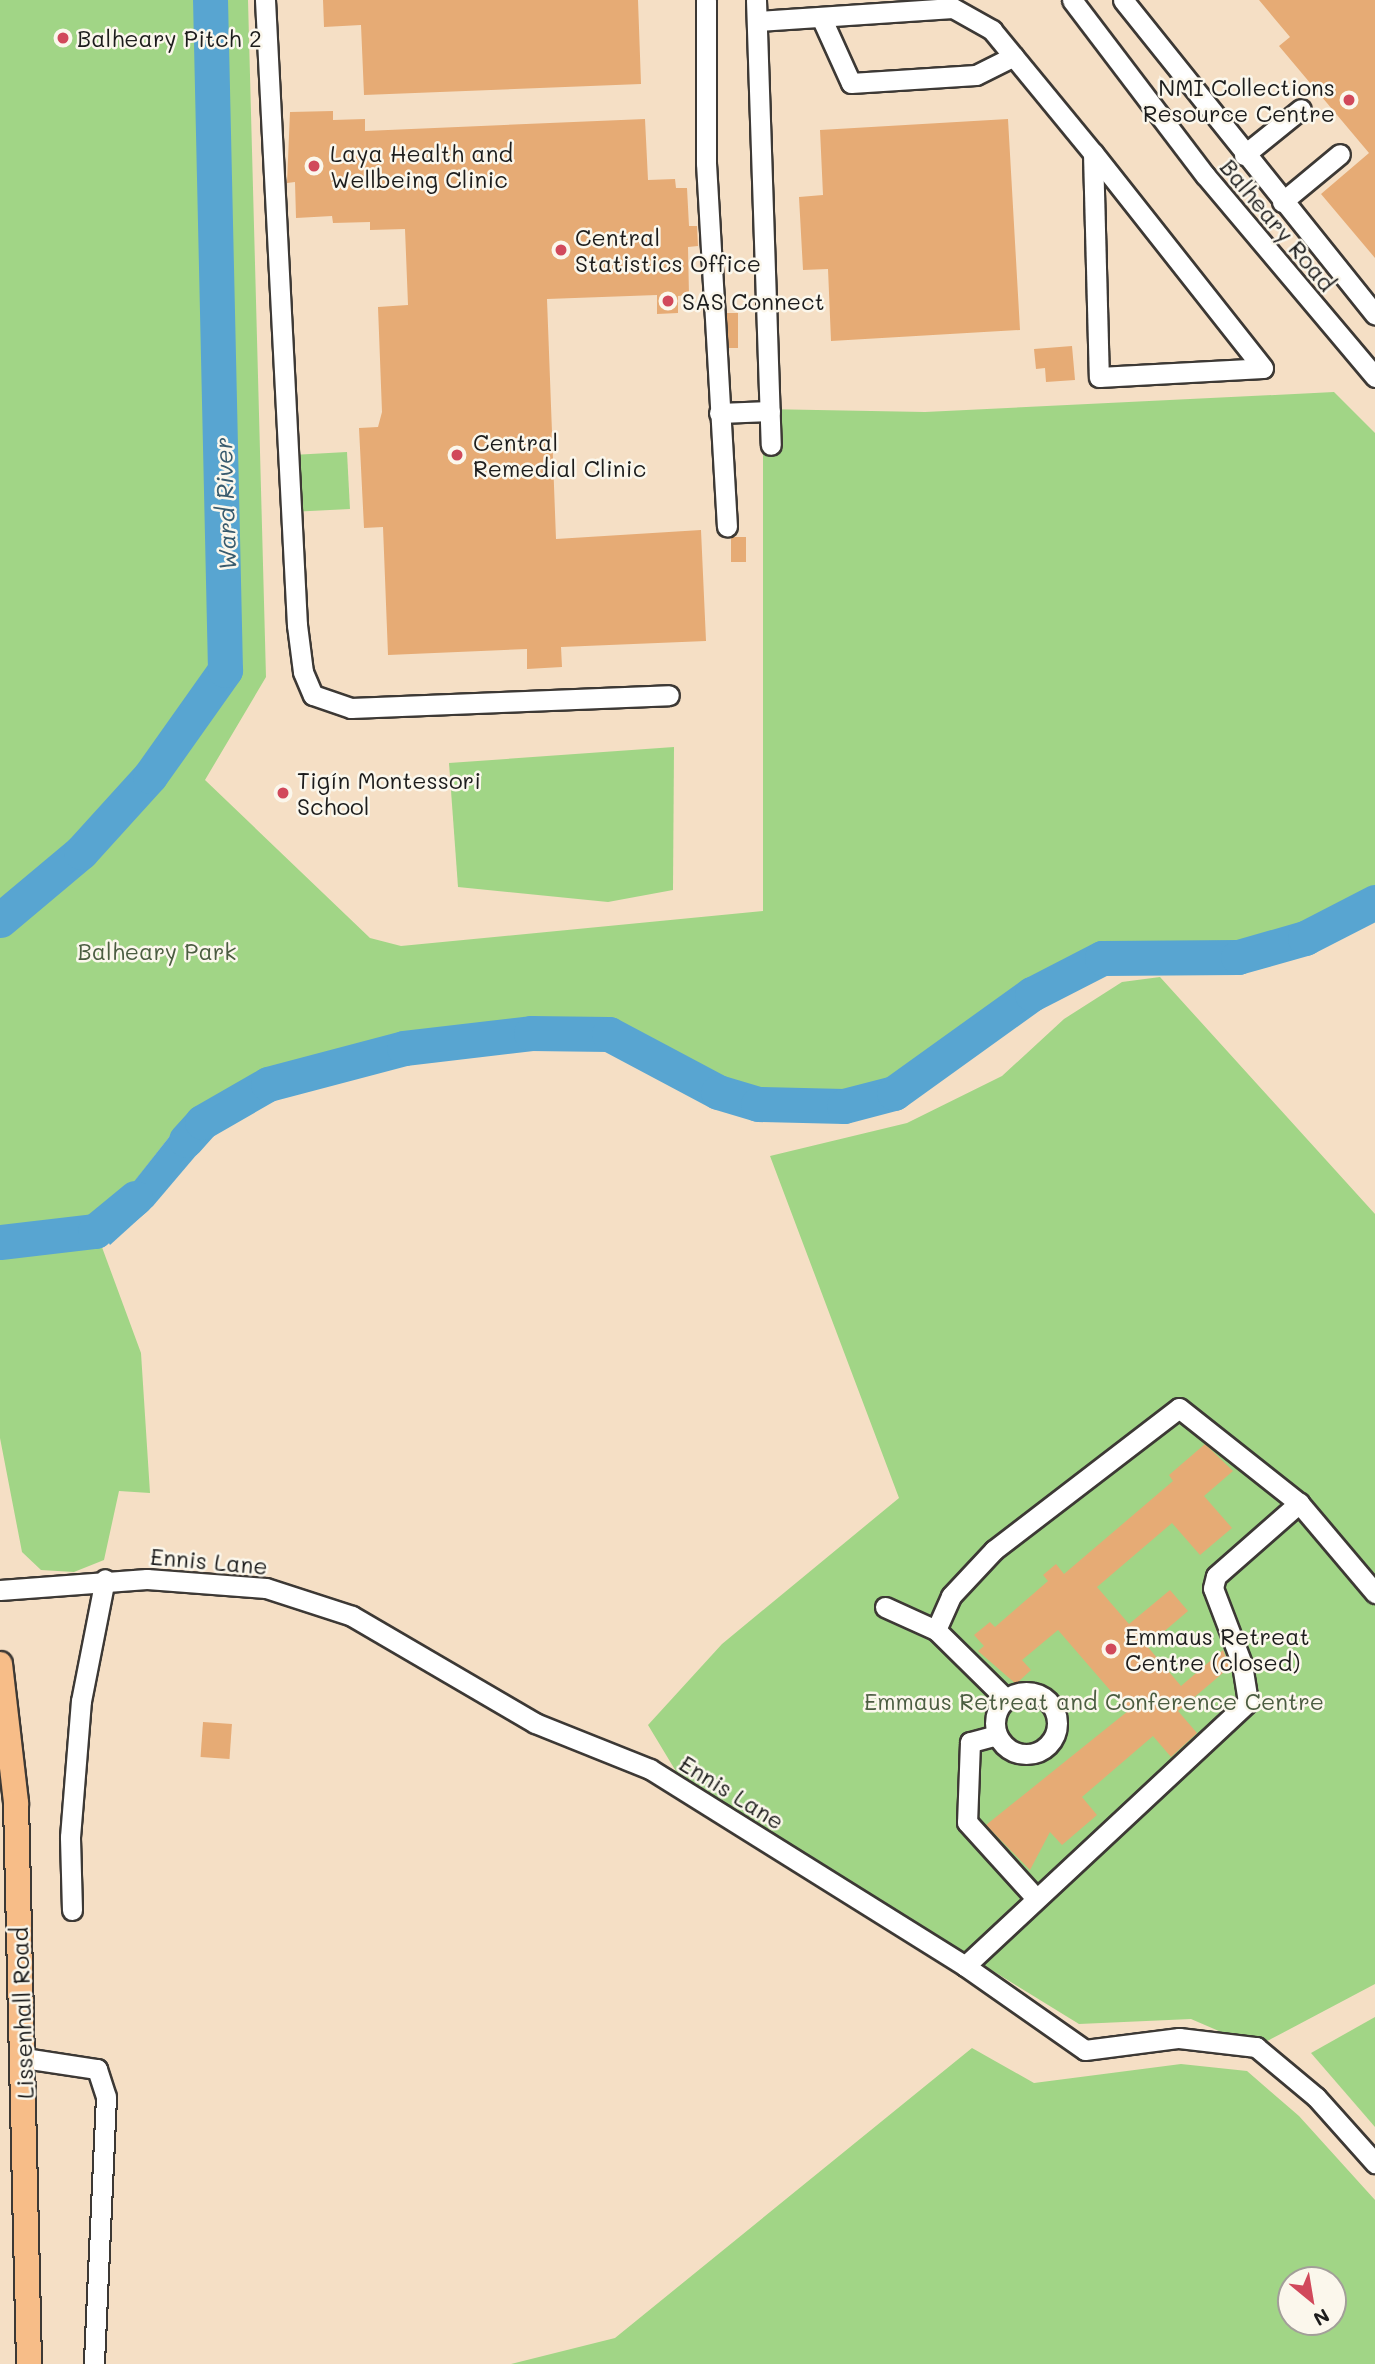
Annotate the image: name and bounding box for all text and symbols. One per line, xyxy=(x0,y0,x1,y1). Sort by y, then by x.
place label: Balheary Pitch 2 xyxy=(77,24,262,52)
marker: Balheary Pitch 2 xyxy=(55,30,71,46)
place label: NMI Collections Resource Centre xyxy=(1143,73,1335,127)
marker: NMI Collections Resource Centre xyxy=(1341,92,1357,108)
place label: Laya Health and Wellbeing Clinic xyxy=(330,139,513,193)
street label: Balheary Road xyxy=(1215,153,1341,297)
marker: Laya Health and Wellbeing Clinic xyxy=(304,156,324,176)
place label: Central Statistics Office xyxy=(575,223,761,277)
marker: Central Statistics Office xyxy=(553,242,569,258)
place label: SAS Connect xyxy=(682,287,825,315)
marker: SAS Connect xyxy=(660,293,676,309)
place label: Central Remedial Clinic xyxy=(473,428,646,482)
water label: Ward River xyxy=(208,437,242,571)
marker: Central Remedial Clinic xyxy=(447,445,467,465)
place label: Tigín Montessori School xyxy=(297,766,481,820)
marker: Tigín Montessori School xyxy=(275,785,291,801)
park label: Balheary Park xyxy=(78,937,236,965)
street label: Ennis Lane xyxy=(149,1542,269,1580)
place label: Emmaus Retreat Centre (closed) xyxy=(1125,1622,1310,1676)
marker: Emmaus Retreat Centre (closed) xyxy=(1103,1641,1119,1657)
park label: Emmaus Retreat and Conference Centre xyxy=(864,1687,1324,1715)
street label: Ennis Lane xyxy=(675,1749,789,1835)
street label: Lissenhall Road xyxy=(5,1927,39,2099)
north arrow xyxy=(1277,2266,1347,2336)
text: N xyxy=(1309,2303,1334,2332)

